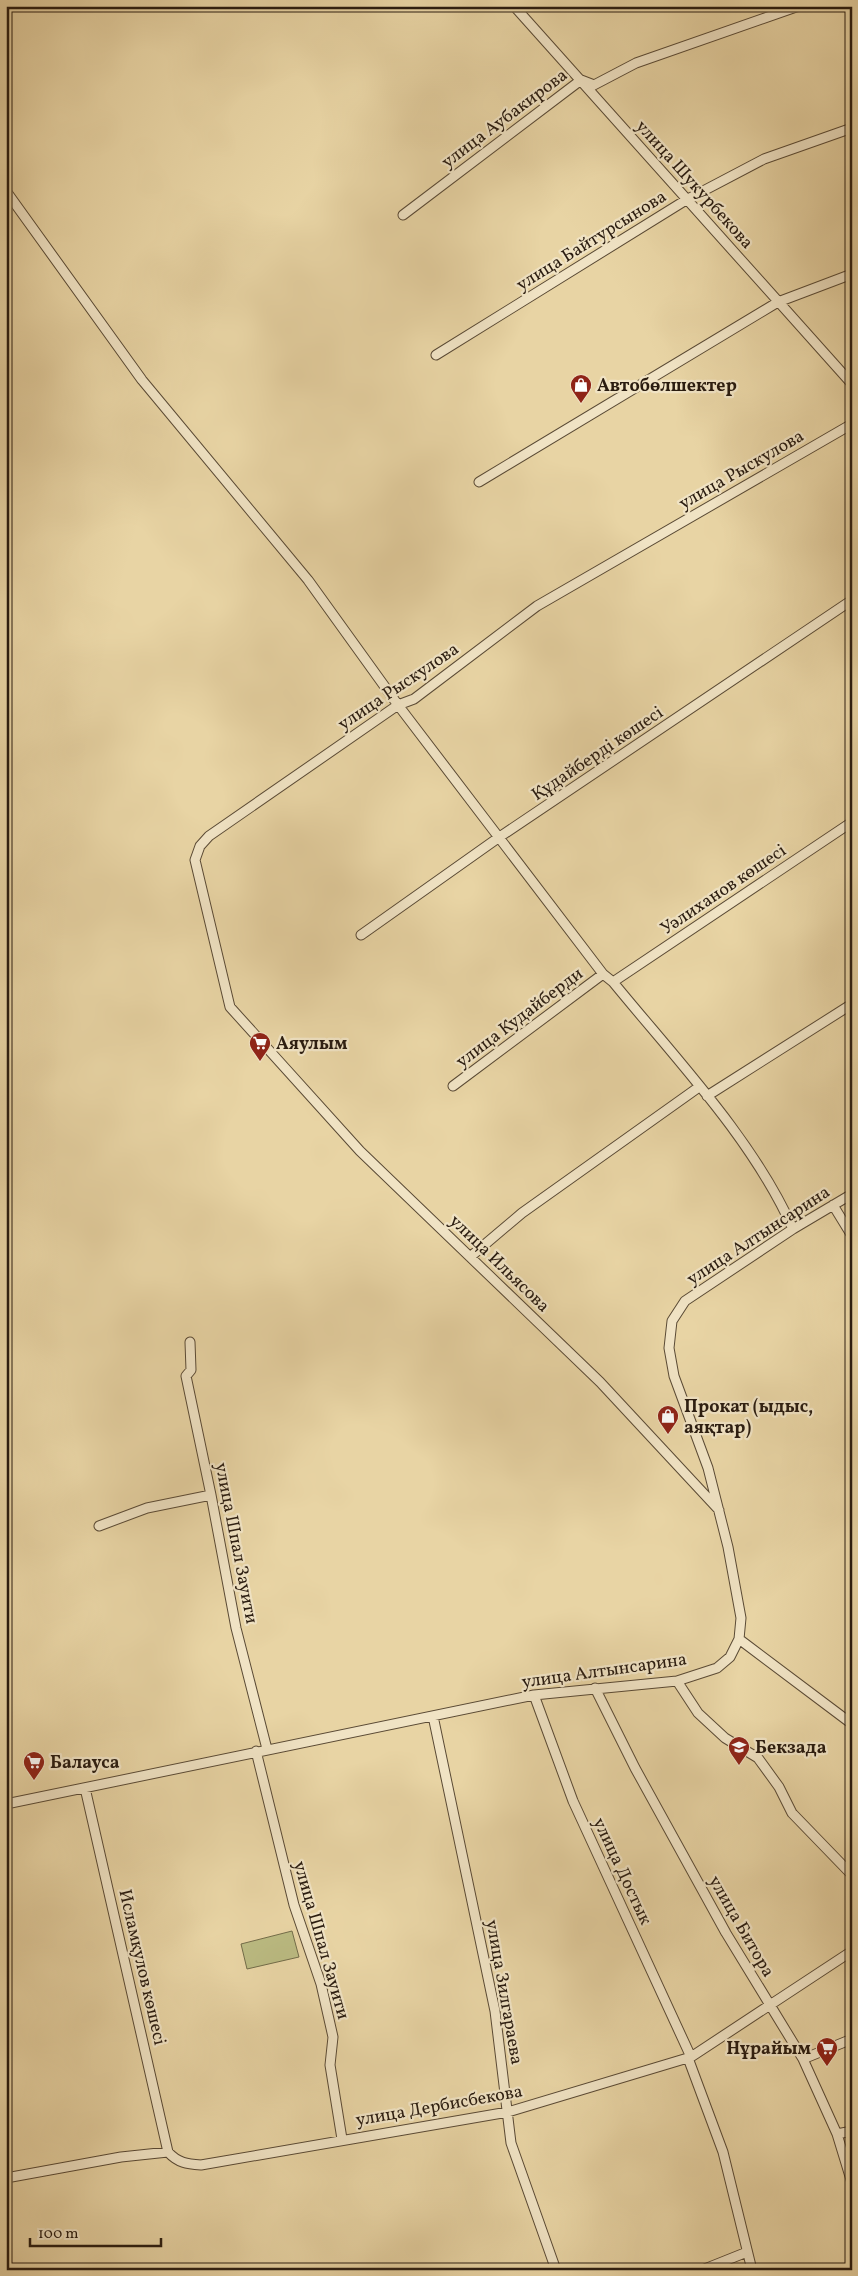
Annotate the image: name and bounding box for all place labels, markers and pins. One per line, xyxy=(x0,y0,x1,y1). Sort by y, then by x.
shop icon: Автобөлшектер xyxy=(569,373,593,404)
place label: Автобөлшектер xyxy=(597,374,737,399)
supermarket icon: Аяулым xyxy=(248,1031,272,1062)
place label: Аяулым xyxy=(276,1032,348,1057)
place label: Прокат (ыдыс, аяқтар) xyxy=(684,1395,813,1441)
shop icon: Прокат (ыдыс, аяқтар) xyxy=(656,1404,680,1435)
school or university icon: Бекзада xyxy=(727,1735,751,1766)
place label: Бекзада xyxy=(755,1736,827,1761)
supermarket icon: Балауса xyxy=(22,1750,46,1781)
place label: Балауса xyxy=(50,1751,120,1776)
supermarket icon: Нұрайым xyxy=(815,2036,839,2067)
place label: Нұрайым xyxy=(726,2037,812,2062)

